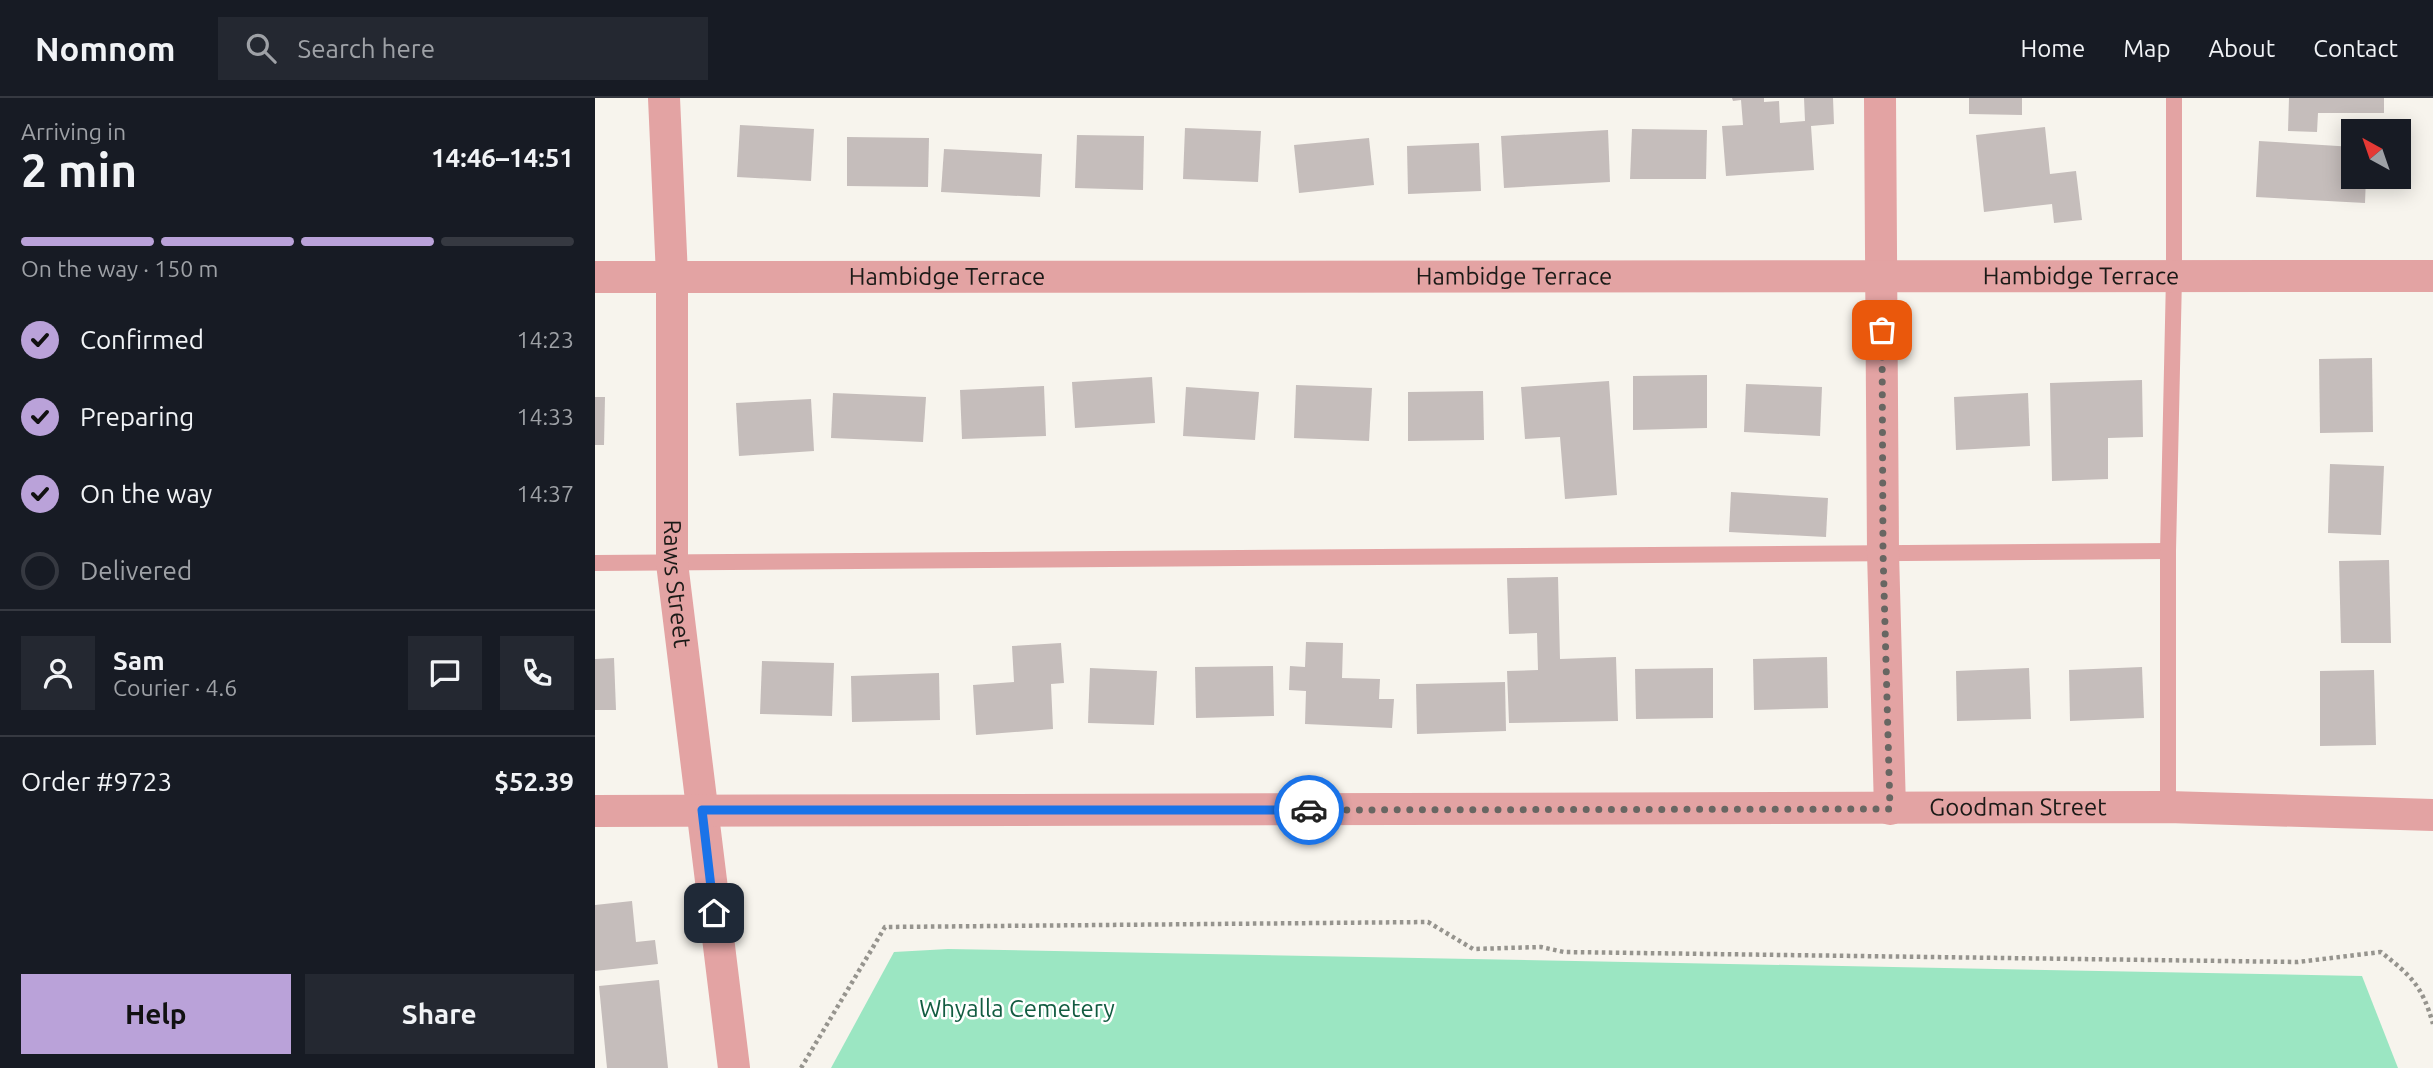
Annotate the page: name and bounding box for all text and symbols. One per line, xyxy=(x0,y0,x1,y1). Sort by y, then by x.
search box xyxy=(218,17,708,80)
icon: search xyxy=(242,29,280,67)
text: Nomnom xyxy=(35,30,176,67)
text: Search here xyxy=(298,34,435,63)
text: Home xyxy=(2020,35,2085,62)
text: Map xyxy=(2123,35,2170,62)
text: About xyxy=(2208,35,2275,62)
text: Contact xyxy=(2313,35,2398,62)
text: Arriving in xyxy=(21,119,126,144)
north arrow xyxy=(2341,119,2411,189)
map controls xyxy=(2341,119,2411,189)
text: 14:46–14:51 xyxy=(431,143,574,172)
text: 2 min xyxy=(21,144,137,196)
text: On the way · 150 m xyxy=(21,256,218,281)
street label: Hambidge Terrace xyxy=(1416,262,1612,290)
street label: Hambidge Terrace xyxy=(1983,262,2179,289)
street label: Hambidge Terrace xyxy=(849,263,1045,290)
pin xyxy=(1852,300,1912,360)
icon: bag xyxy=(1863,311,1901,349)
icon: check xyxy=(21,321,59,359)
text: Confirmed xyxy=(80,325,204,354)
text: 14:23 xyxy=(516,327,574,352)
icon: check xyxy=(21,398,59,436)
text: Preparing xyxy=(80,402,194,431)
text: 14:33 xyxy=(516,404,574,429)
icon: check xyxy=(21,475,59,513)
text: On the way xyxy=(80,479,212,508)
text: 14:37 xyxy=(516,481,574,506)
street label: Raws Street xyxy=(659,519,696,650)
text: Delivered xyxy=(80,556,192,585)
button: person xyxy=(21,636,95,710)
button: chat xyxy=(408,636,482,710)
button: phone xyxy=(500,636,574,710)
text: Sam xyxy=(113,646,165,675)
text: Courier · 4.6 xyxy=(113,675,237,700)
text: Order #9723 xyxy=(21,767,172,796)
text: $52.39 xyxy=(494,767,574,796)
courier xyxy=(1274,775,1344,845)
icon: car xyxy=(1290,791,1328,829)
street label: Goodman Street xyxy=(1929,793,2107,821)
pin xyxy=(684,883,744,943)
icon: home xyxy=(695,894,733,932)
button: Help xyxy=(21,974,291,1054)
button: Share xyxy=(305,974,574,1054)
park label: Whyalla Cemetery xyxy=(919,995,1115,1022)

